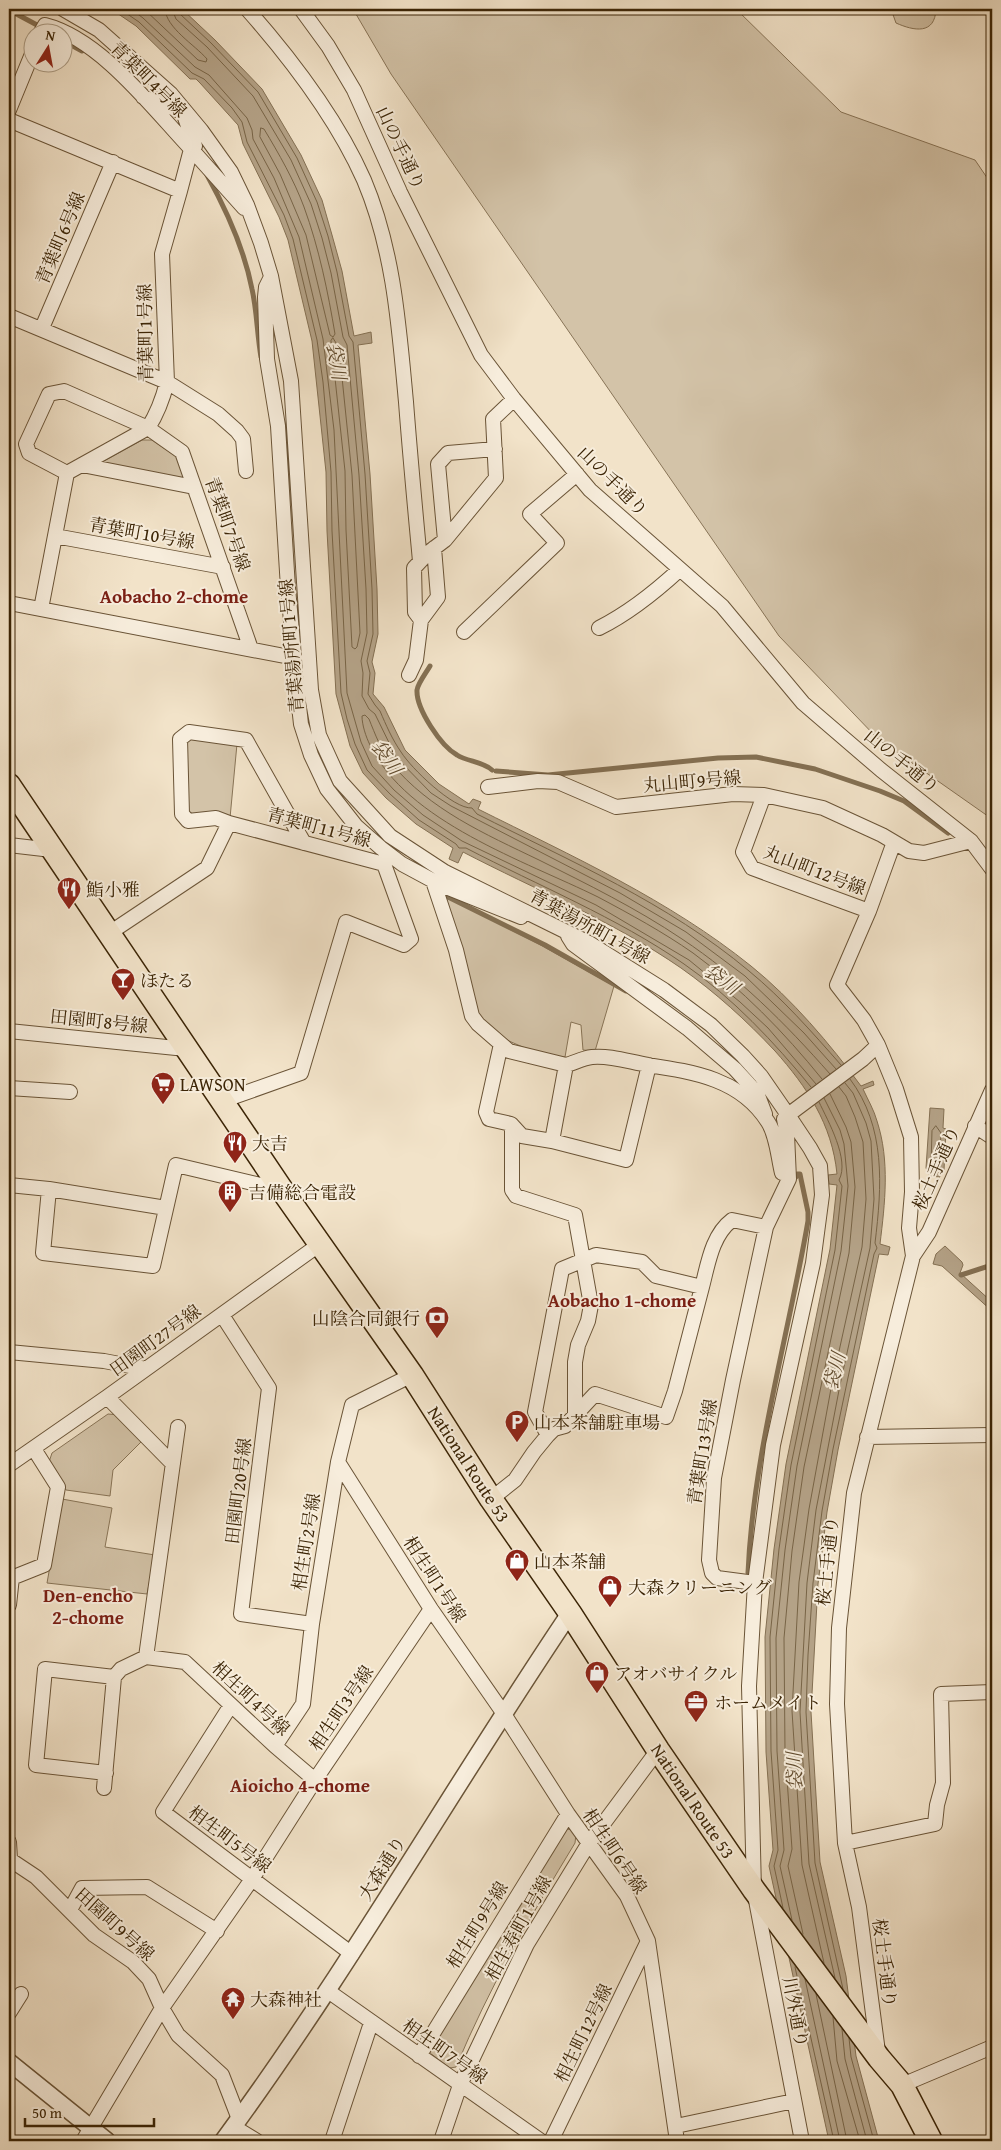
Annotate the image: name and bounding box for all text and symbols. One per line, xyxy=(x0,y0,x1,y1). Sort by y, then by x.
north arrow xyxy=(22,22,72,72)
text: N xyxy=(44,25,58,46)
street label: 青葉町4号線 xyxy=(105,35,193,123)
street label: 山の手通り xyxy=(370,102,432,194)
street label: 青葉町6号線 xyxy=(28,187,92,289)
street label: 青葉町1号線 xyxy=(131,283,159,383)
water label: 袋川 xyxy=(320,340,354,384)
street label: 山の手通り xyxy=(572,440,654,522)
street label: 青葉町7号線 xyxy=(198,473,258,575)
street label: 青葉町10号線 xyxy=(87,510,197,556)
street label: 青葉湯所町1号線 xyxy=(272,578,310,714)
district label: Aobacho 2-chome xyxy=(100,582,248,610)
street label: 山の手通り xyxy=(859,722,945,800)
water label: 袋川 xyxy=(365,733,411,782)
street label: 丸山町9号線 xyxy=(642,763,742,799)
street label: 青葉町11号線 xyxy=(264,800,374,854)
street label: 丸山町12号線 xyxy=(760,838,870,902)
restaurant icon: 鮨小雅 xyxy=(56,876,82,910)
place label: 鮨小雅 xyxy=(86,876,140,903)
street label: 青葉湯所町1号線 xyxy=(525,882,655,970)
water label: 袋川 xyxy=(698,957,747,1003)
bar icon: ほたる xyxy=(110,967,136,1001)
place label: ほたる xyxy=(140,967,194,994)
street label: 田園町8号線 xyxy=(49,1002,149,1040)
supermarket icon: LAWSON xyxy=(150,1071,176,1105)
place label: LAWSON xyxy=(180,1071,246,1098)
street label: 桜土手通り xyxy=(905,1121,967,1215)
restaurant icon: 大吉 xyxy=(222,1130,248,1164)
place label: 大吉 xyxy=(252,1130,288,1157)
building icon: 吉備総合電設 xyxy=(217,1179,243,1213)
place label: 吉備総合電設 xyxy=(248,1179,356,1206)
district label: Aobacho 1-chome xyxy=(548,1286,696,1314)
street label: 田園町27号線 xyxy=(104,1298,206,1382)
place label: 山陰合同銀行 xyxy=(312,1305,420,1332)
bank icon: 山陰合同銀行 xyxy=(424,1305,450,1339)
water label: 袋川 xyxy=(816,1347,853,1393)
street label: 青葉町13号線 xyxy=(680,1397,724,1507)
street label: National Route 53 xyxy=(421,1401,517,1527)
parking icon: 山本茶舗駐車場 xyxy=(504,1409,530,1443)
place label: 山本茶舗駐車場 xyxy=(534,1409,660,1436)
street label: 田園町20号線 xyxy=(218,1436,258,1546)
street label: 相生町2号線 xyxy=(285,1491,327,1593)
street label: 桜土手通り xyxy=(809,1515,845,1607)
street label: 相生町1号線 xyxy=(397,1530,473,1628)
shop icon: 山本茶舗 xyxy=(504,1548,530,1582)
place label: 山本茶舗 xyxy=(534,1548,606,1575)
shop icon: 大森クリーニング xyxy=(597,1574,623,1608)
place label: 大森クリーニング xyxy=(628,1574,772,1601)
district label: Den-encho 2-chome xyxy=(43,1581,133,1631)
street label: 相生町4号線 xyxy=(206,1654,296,1742)
street label: 相生町3号線 xyxy=(302,1660,380,1756)
shop icon: アオバサイクル xyxy=(584,1660,610,1694)
place label: アオバサイクル xyxy=(614,1660,737,1687)
office icon: ホームメイト xyxy=(683,1689,709,1723)
place label: ホームメイト xyxy=(714,1689,822,1716)
street label: National Route 53 xyxy=(644,1738,742,1864)
water label: 袋川 xyxy=(779,1750,809,1790)
district label: Aioicho 4-chome xyxy=(230,1771,370,1799)
street label: 相生町5号線 xyxy=(182,1799,278,1879)
street label: 相生町6号線 xyxy=(576,1803,654,1899)
street label: 大森通り xyxy=(351,1830,413,1906)
street label: 相生寿町1号線 xyxy=(478,1870,558,1986)
street label: 相生町9号線 xyxy=(439,1876,515,1974)
street label: 田園町9号線 xyxy=(69,1881,161,1967)
street label: 桜土手通り xyxy=(866,1917,904,2009)
street label: 川外通り xyxy=(776,1974,816,2050)
street label: 相生町12号線 xyxy=(547,1979,619,2087)
temple icon: 大森神社 xyxy=(220,1986,246,2020)
place label: 大森神社 xyxy=(250,1986,322,2013)
street label: 相生町7号線 xyxy=(397,2012,493,2090)
scale bar xyxy=(25,2095,154,2127)
text: 50 m xyxy=(32,2102,63,2123)

